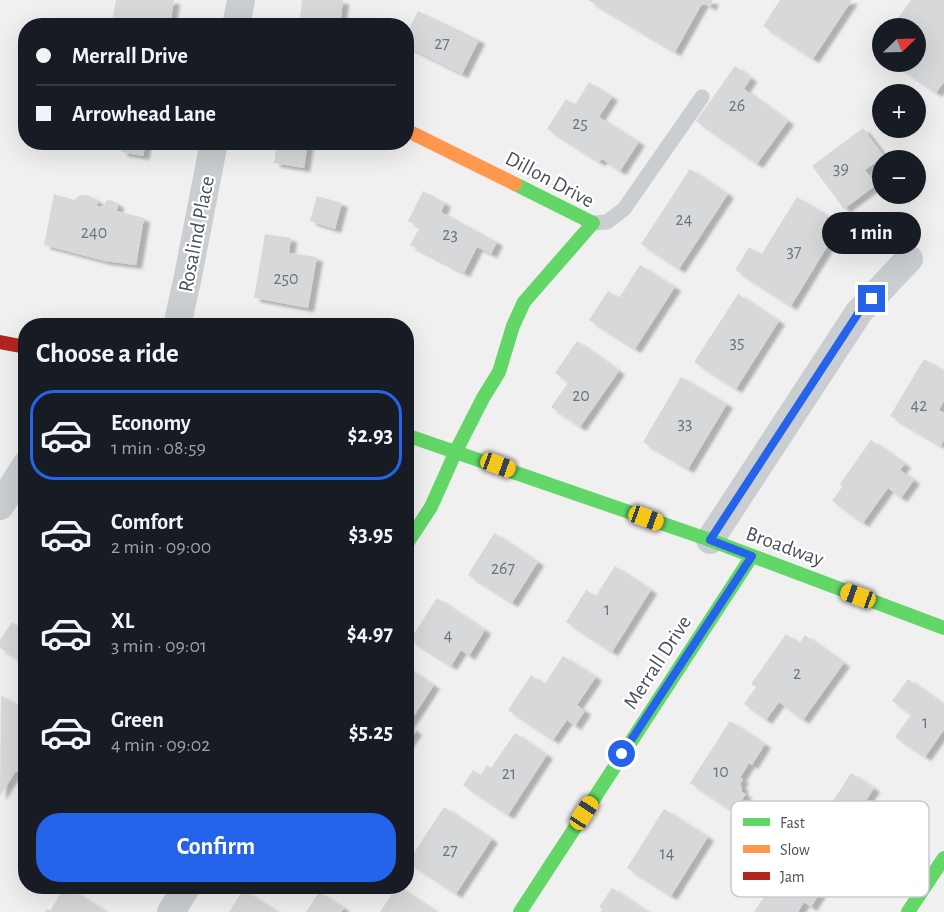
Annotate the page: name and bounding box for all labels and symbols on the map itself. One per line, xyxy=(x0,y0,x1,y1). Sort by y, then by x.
north arrow xyxy=(872,18,926,72)
house number: 27 xyxy=(434,35,450,53)
house number: 26 xyxy=(729,97,745,115)
house number: 25 xyxy=(572,115,588,133)
street label: Dillon Drive xyxy=(502,147,598,212)
house number: 39 xyxy=(833,160,849,178)
street label: Rosalind Place xyxy=(175,174,218,294)
house number: 24 xyxy=(676,211,693,229)
callout: 1 min xyxy=(822,212,922,254)
house number: 240 xyxy=(81,224,107,242)
house number: 23 xyxy=(442,226,458,244)
house number: 37 xyxy=(787,243,801,261)
house number: 250 xyxy=(273,270,299,288)
route end xyxy=(858,285,885,312)
house number: 35 xyxy=(730,334,744,352)
house number: 20 xyxy=(572,387,590,405)
house number: 42 xyxy=(911,397,927,415)
house number: 33 xyxy=(678,415,692,433)
car xyxy=(478,450,518,480)
car xyxy=(626,503,666,533)
street label: Broadway xyxy=(743,523,826,570)
house number: 267 xyxy=(491,560,515,578)
car xyxy=(838,581,878,611)
house number: 1 xyxy=(604,601,610,619)
street label: Merrall Drive xyxy=(620,612,695,713)
house number: 4 xyxy=(444,627,453,645)
house number: 2 xyxy=(793,665,801,683)
house number: 1 xyxy=(922,714,928,732)
route start xyxy=(608,740,635,767)
house number: 10 xyxy=(713,763,729,781)
house number: 21 xyxy=(502,765,516,783)
car xyxy=(567,793,601,833)
legend xyxy=(731,801,929,897)
text: Fast xyxy=(780,815,805,831)
house number: 27 xyxy=(442,842,458,860)
text: Slow xyxy=(780,842,810,858)
house number: 14 xyxy=(660,845,675,863)
text: Jam xyxy=(780,869,805,885)

